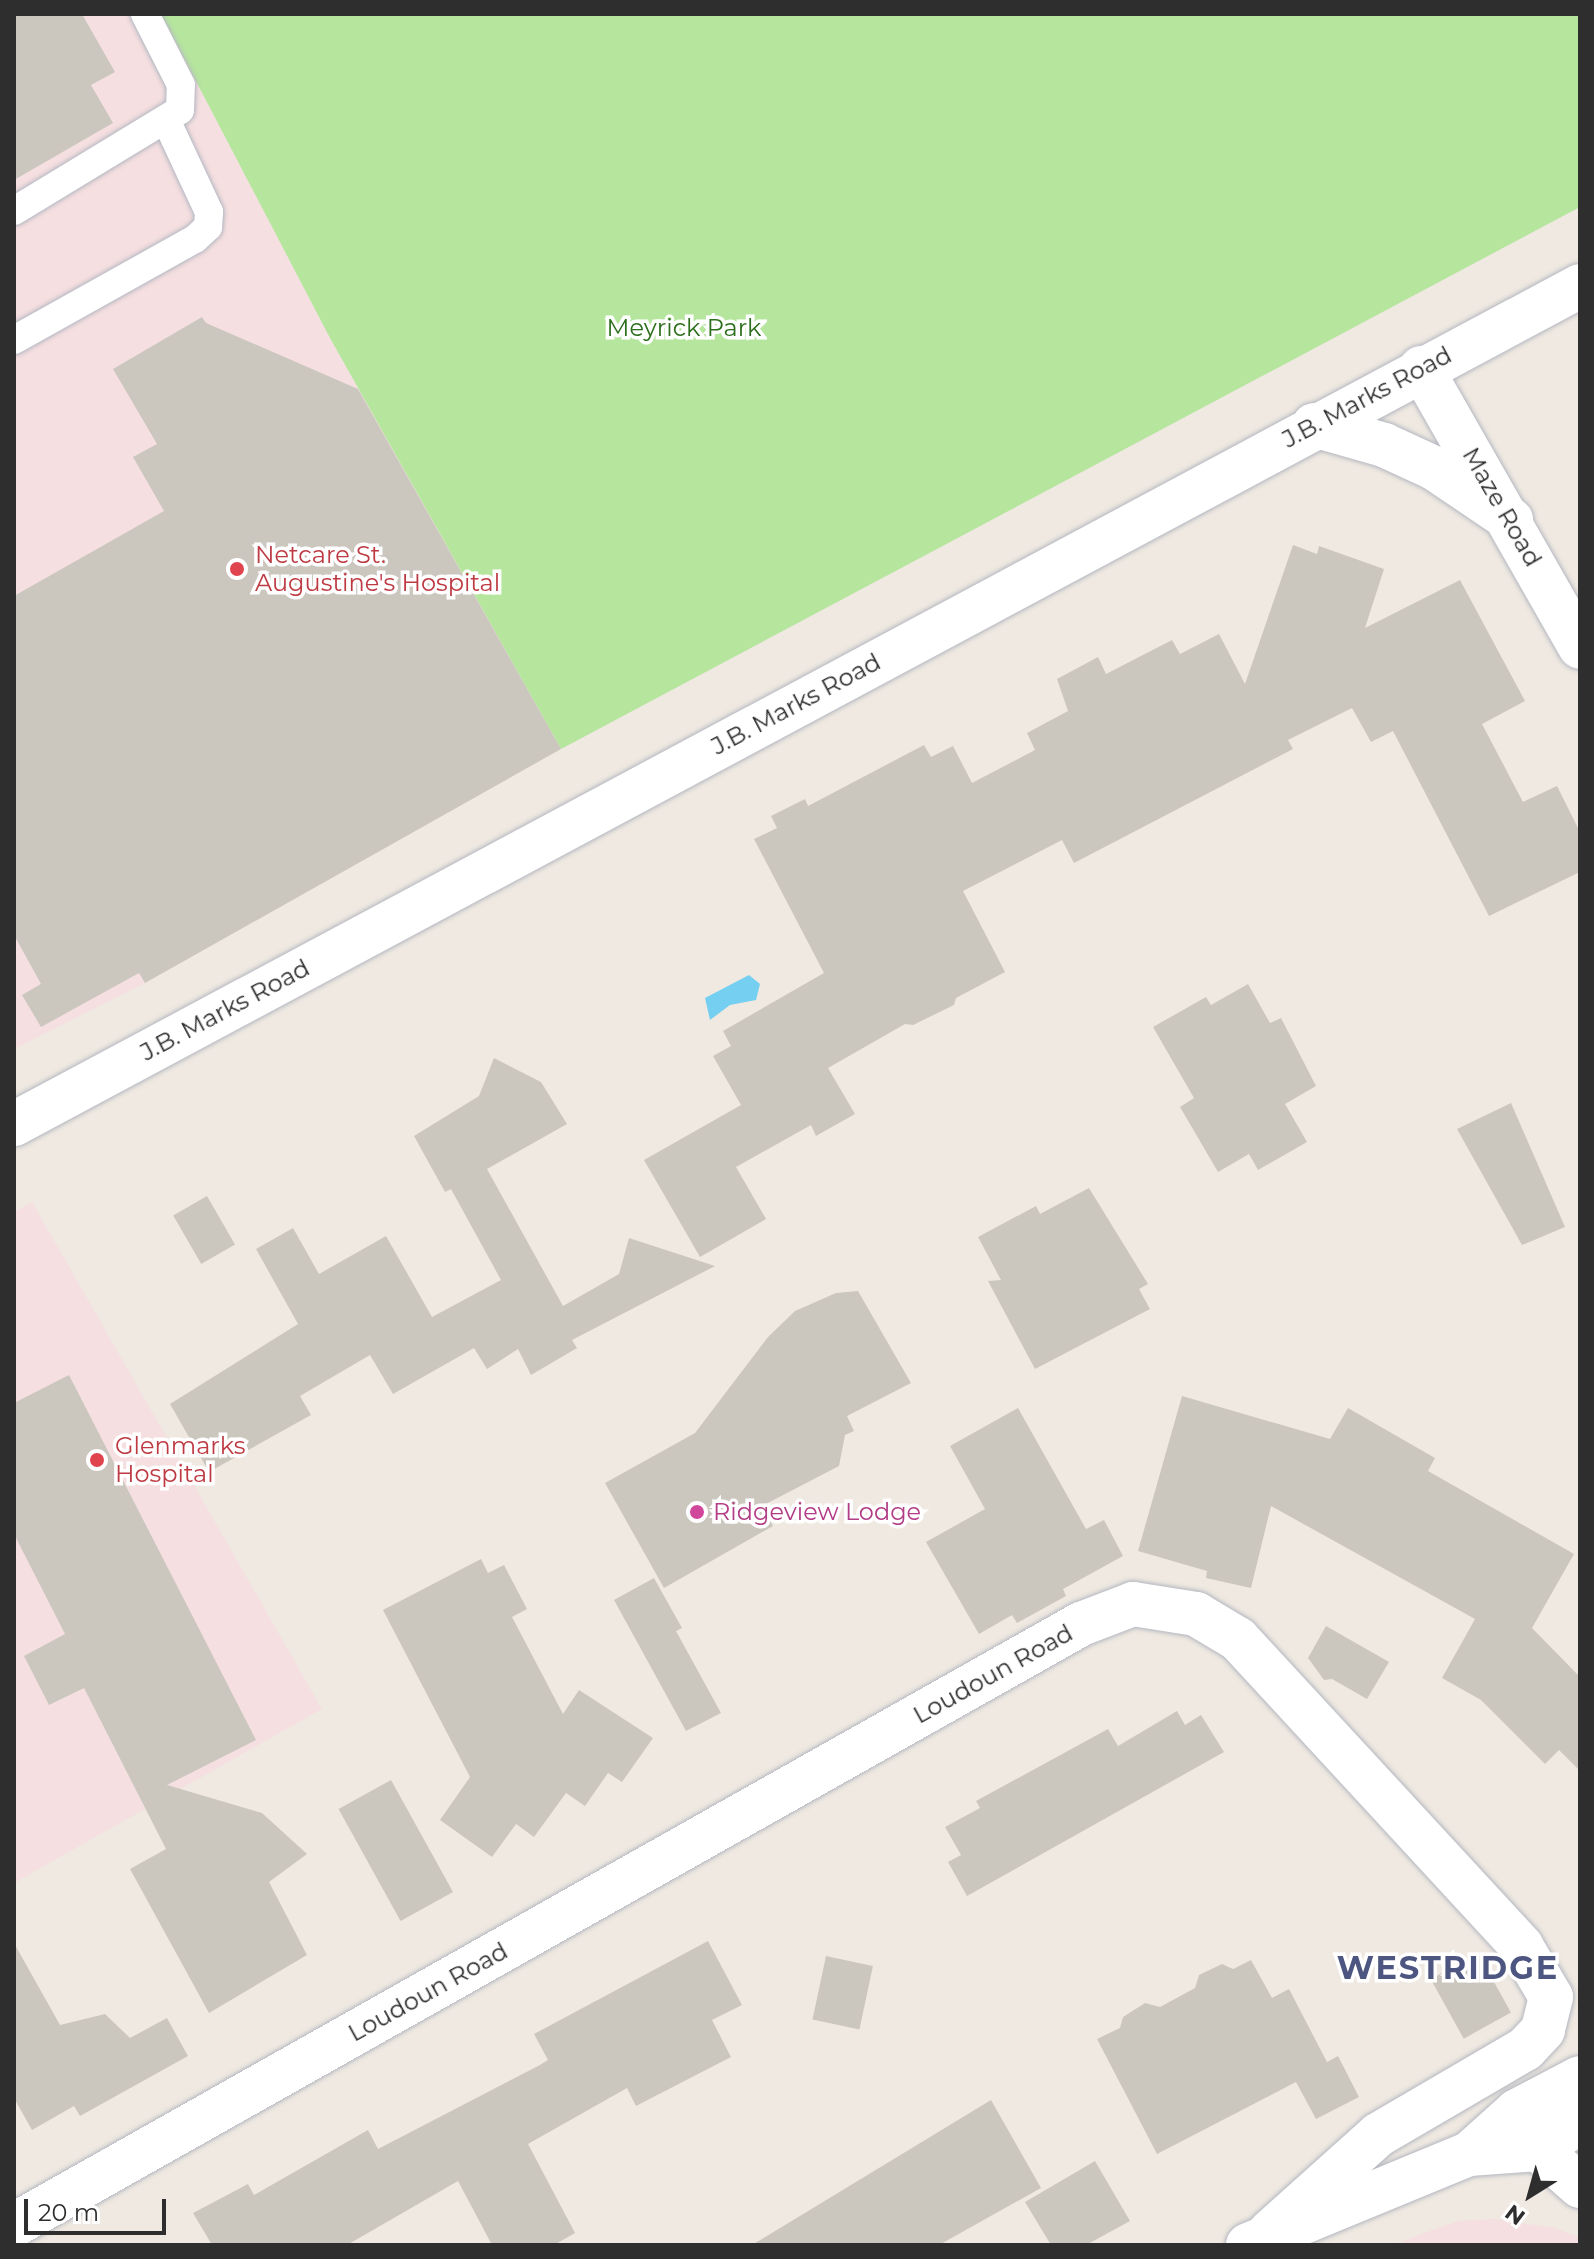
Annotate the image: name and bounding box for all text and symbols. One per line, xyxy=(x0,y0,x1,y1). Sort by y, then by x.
park label: Meyrick Park xyxy=(607,314,761,342)
street label: J.B. Marks Road xyxy=(1277,340,1457,454)
street label: Maze Road xyxy=(1456,442,1548,572)
place label: Netcare St. Augustine's Hospital xyxy=(255,541,500,597)
marker: Netcare St. Augustine's Hospital xyxy=(226,558,248,580)
street label: J.B. Marks Road xyxy=(706,647,886,761)
street label: J.B. Marks Road xyxy=(135,953,315,1067)
place label: Glenmarks Hospital xyxy=(115,1432,245,1488)
marker: Glenmarks Hospital xyxy=(86,1449,108,1471)
place label: Ridgeview Lodge xyxy=(713,1498,921,1526)
marker: Ridgeview Lodge xyxy=(688,1503,706,1521)
street label: Loudoun Road xyxy=(908,1618,1078,1730)
street label: Loudoun Road xyxy=(343,1936,513,2048)
district label: WESTRIDGE xyxy=(1337,1949,1559,1987)
north arrow xyxy=(1490,2155,1570,2235)
scale bar xyxy=(28,2183,170,2233)
text: 20 m xyxy=(38,2198,99,2227)
text: N xyxy=(1500,2198,1530,2231)

